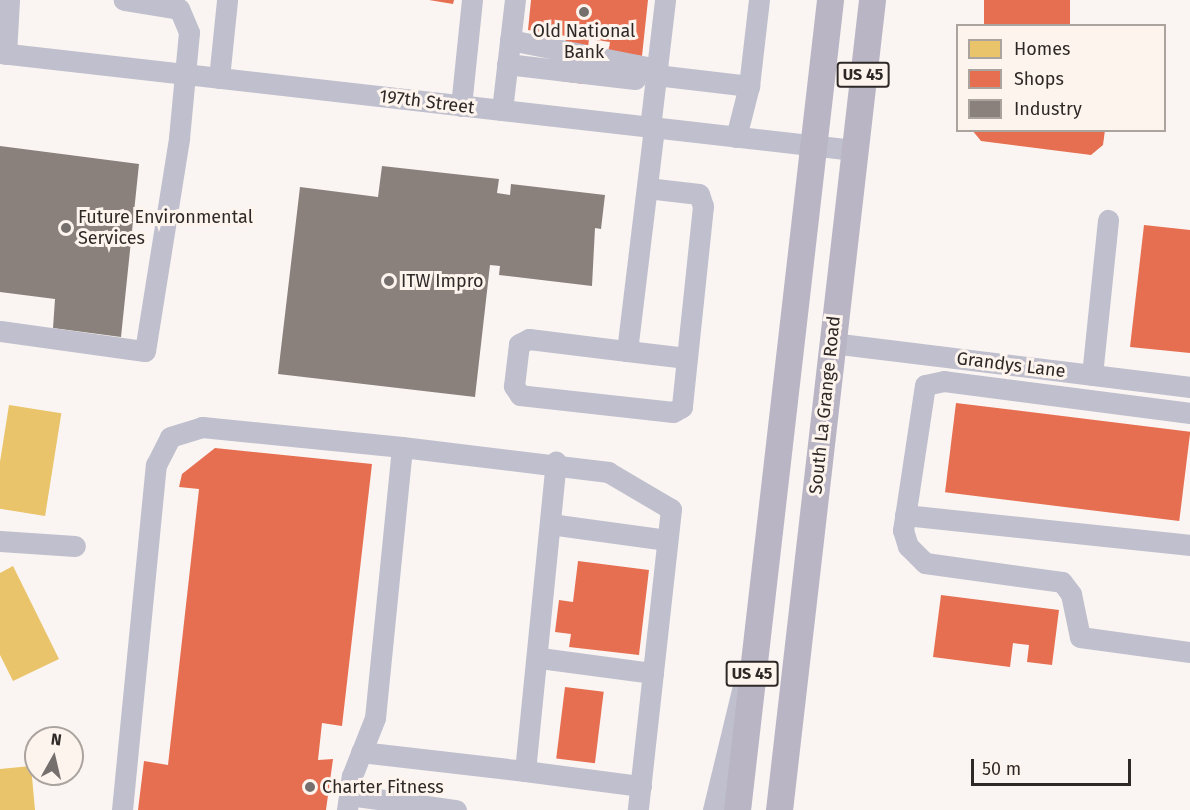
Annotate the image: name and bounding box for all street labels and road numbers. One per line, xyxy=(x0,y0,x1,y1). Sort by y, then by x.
road number: US 45 xyxy=(836,62,890,88)
street label: 197th Street xyxy=(378,85,476,119)
street label: South La Grange Road xyxy=(805,315,845,495)
street label: Grandys Lane xyxy=(955,348,1067,382)
road number: US 45 xyxy=(725,661,779,687)

